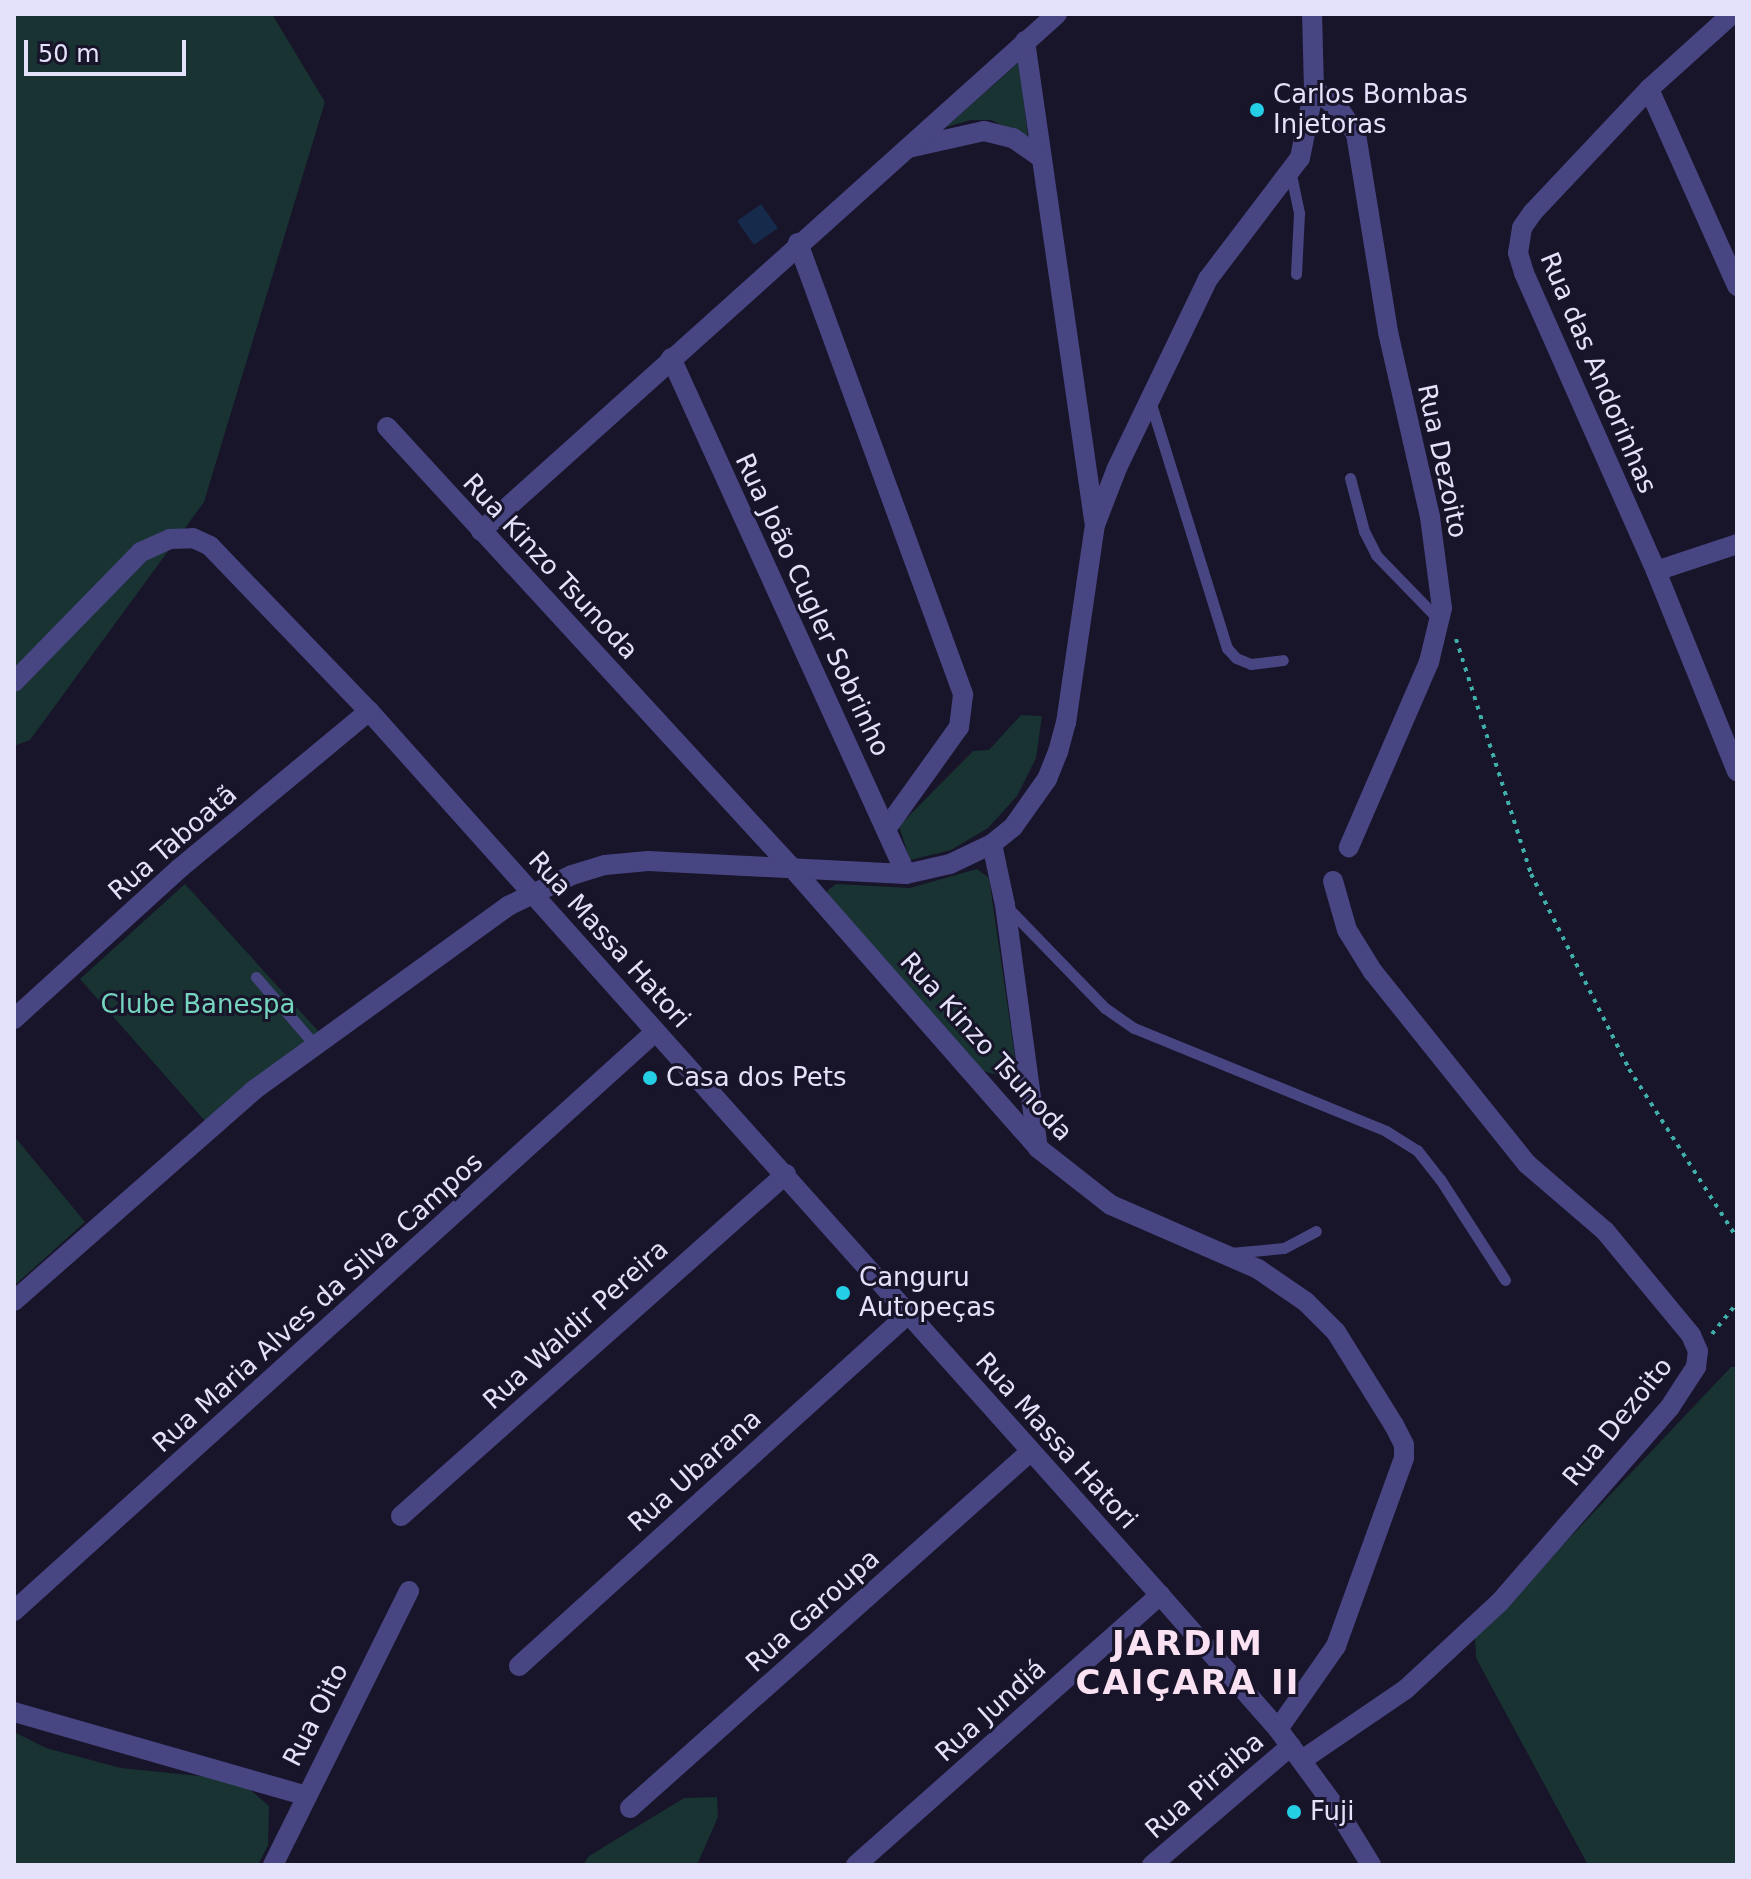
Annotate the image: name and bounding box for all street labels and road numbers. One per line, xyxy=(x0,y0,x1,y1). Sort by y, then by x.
street label: Rua das Andorinhas xyxy=(1533,248,1663,498)
street label: Rua Dezoito xyxy=(1410,381,1474,541)
street label: Rua João Cugler Sobrinho xyxy=(728,449,896,761)
street label: Rua Kinzo Tsunoda xyxy=(456,468,644,666)
street label: Rua Taboatã xyxy=(103,779,243,907)
street label: Rua Massa Hatori xyxy=(522,845,696,1035)
street label: Rua Kinzo Tsunoda xyxy=(893,946,1079,1148)
street label: Rua Maria Alves da Silva Campos xyxy=(147,1147,489,1459)
street label: Rua Waldir Pereira xyxy=(477,1234,675,1416)
street label: Rua Massa Hatori xyxy=(969,1346,1143,1536)
street label: Rua Dezoito xyxy=(1557,1351,1679,1493)
street label: Rua Ubarana xyxy=(622,1403,768,1539)
street label: Rua Garoupa xyxy=(740,1543,886,1679)
street label: Rua Jundiá xyxy=(929,1653,1053,1769)
street label: Rua Oito xyxy=(277,1658,355,1772)
street label: Rua Piraiba xyxy=(1140,1726,1270,1846)

